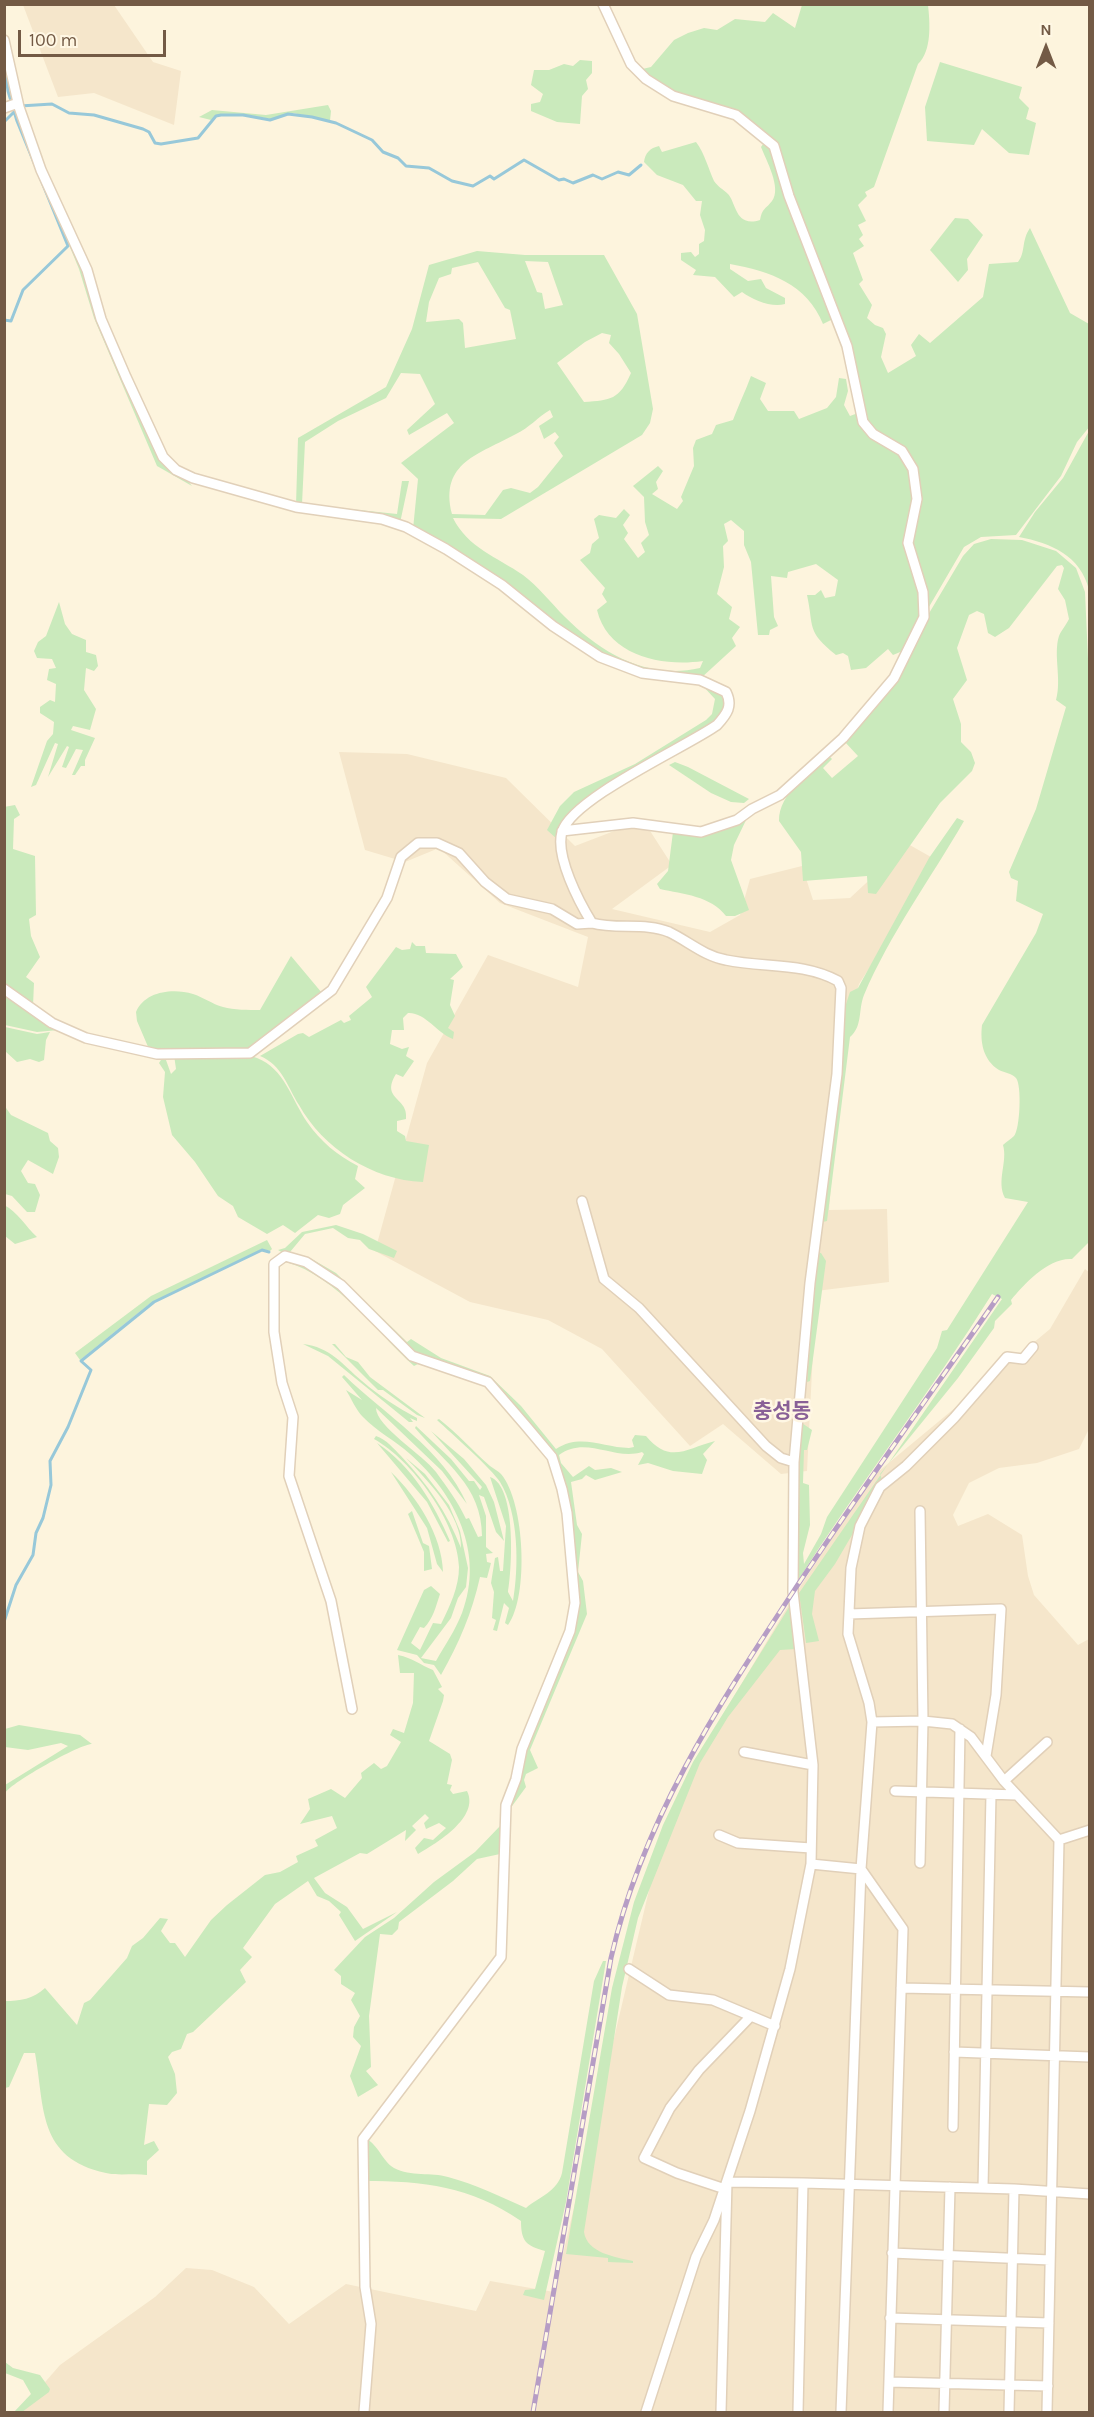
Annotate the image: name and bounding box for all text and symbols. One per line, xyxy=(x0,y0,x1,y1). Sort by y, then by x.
scale bar xyxy=(21,18,170,56)
north arrow xyxy=(1016,18,1076,78)
text: N xyxy=(1040,20,1052,39)
text: 100 m xyxy=(29,29,77,51)
district label: 충성동 xyxy=(753,1399,811,1425)

